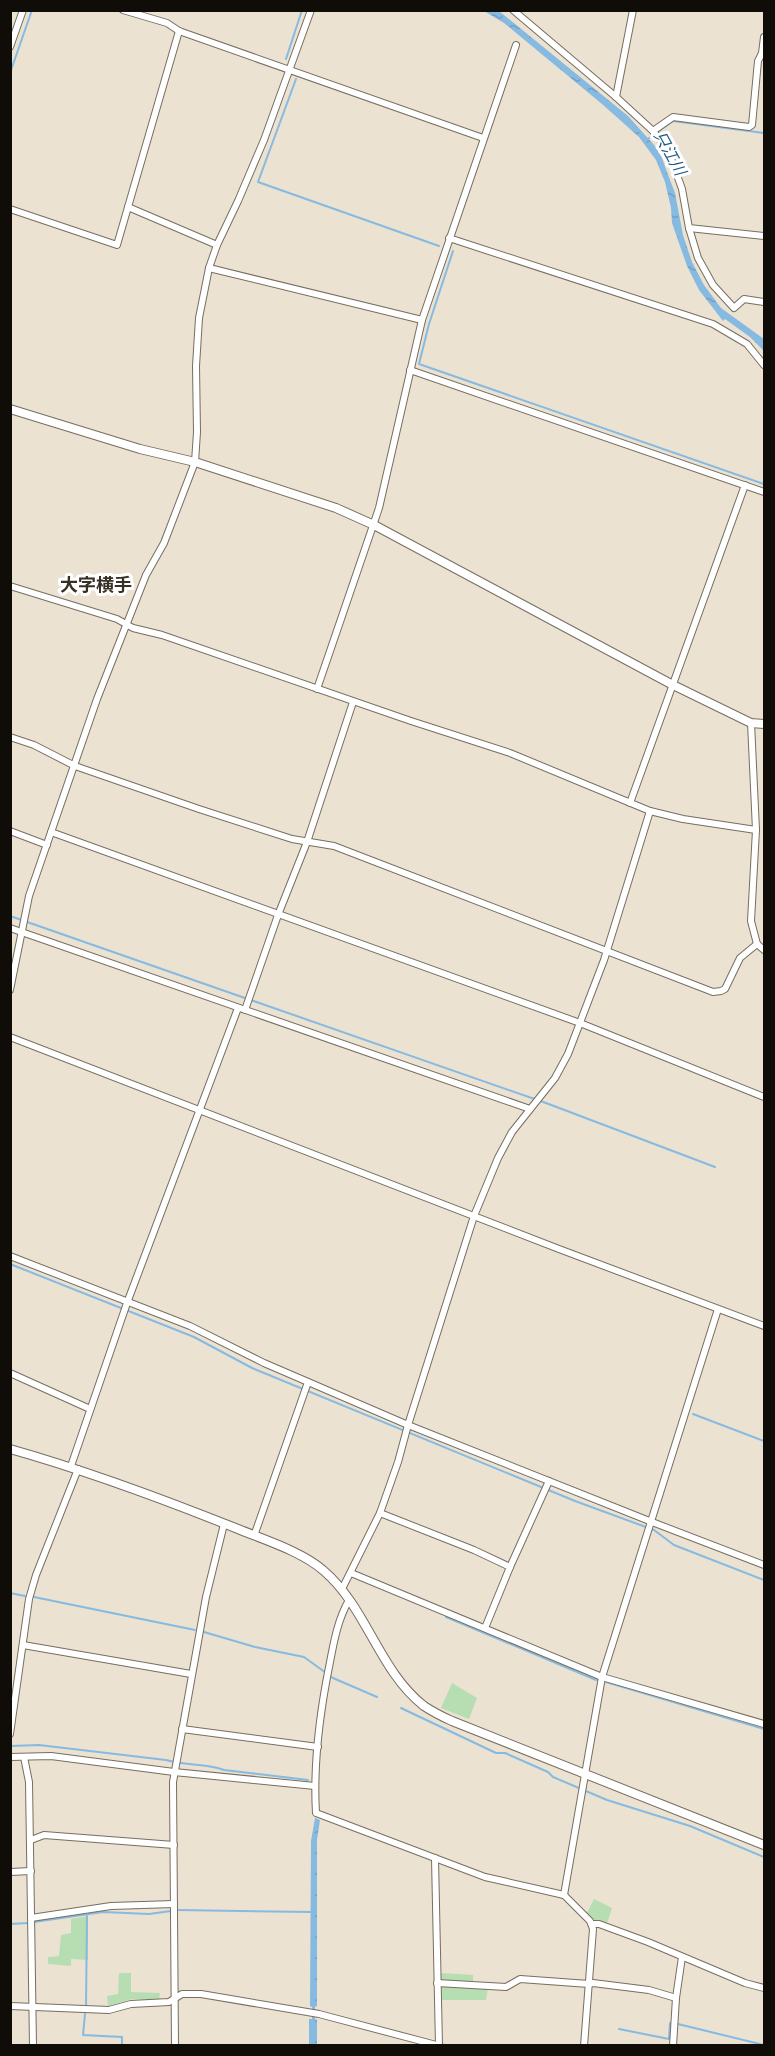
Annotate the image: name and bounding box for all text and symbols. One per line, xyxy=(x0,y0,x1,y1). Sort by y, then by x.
water label: 只江川 xyxy=(648,126,693,181)
district label: 大字横手 xyxy=(60,572,132,597)

